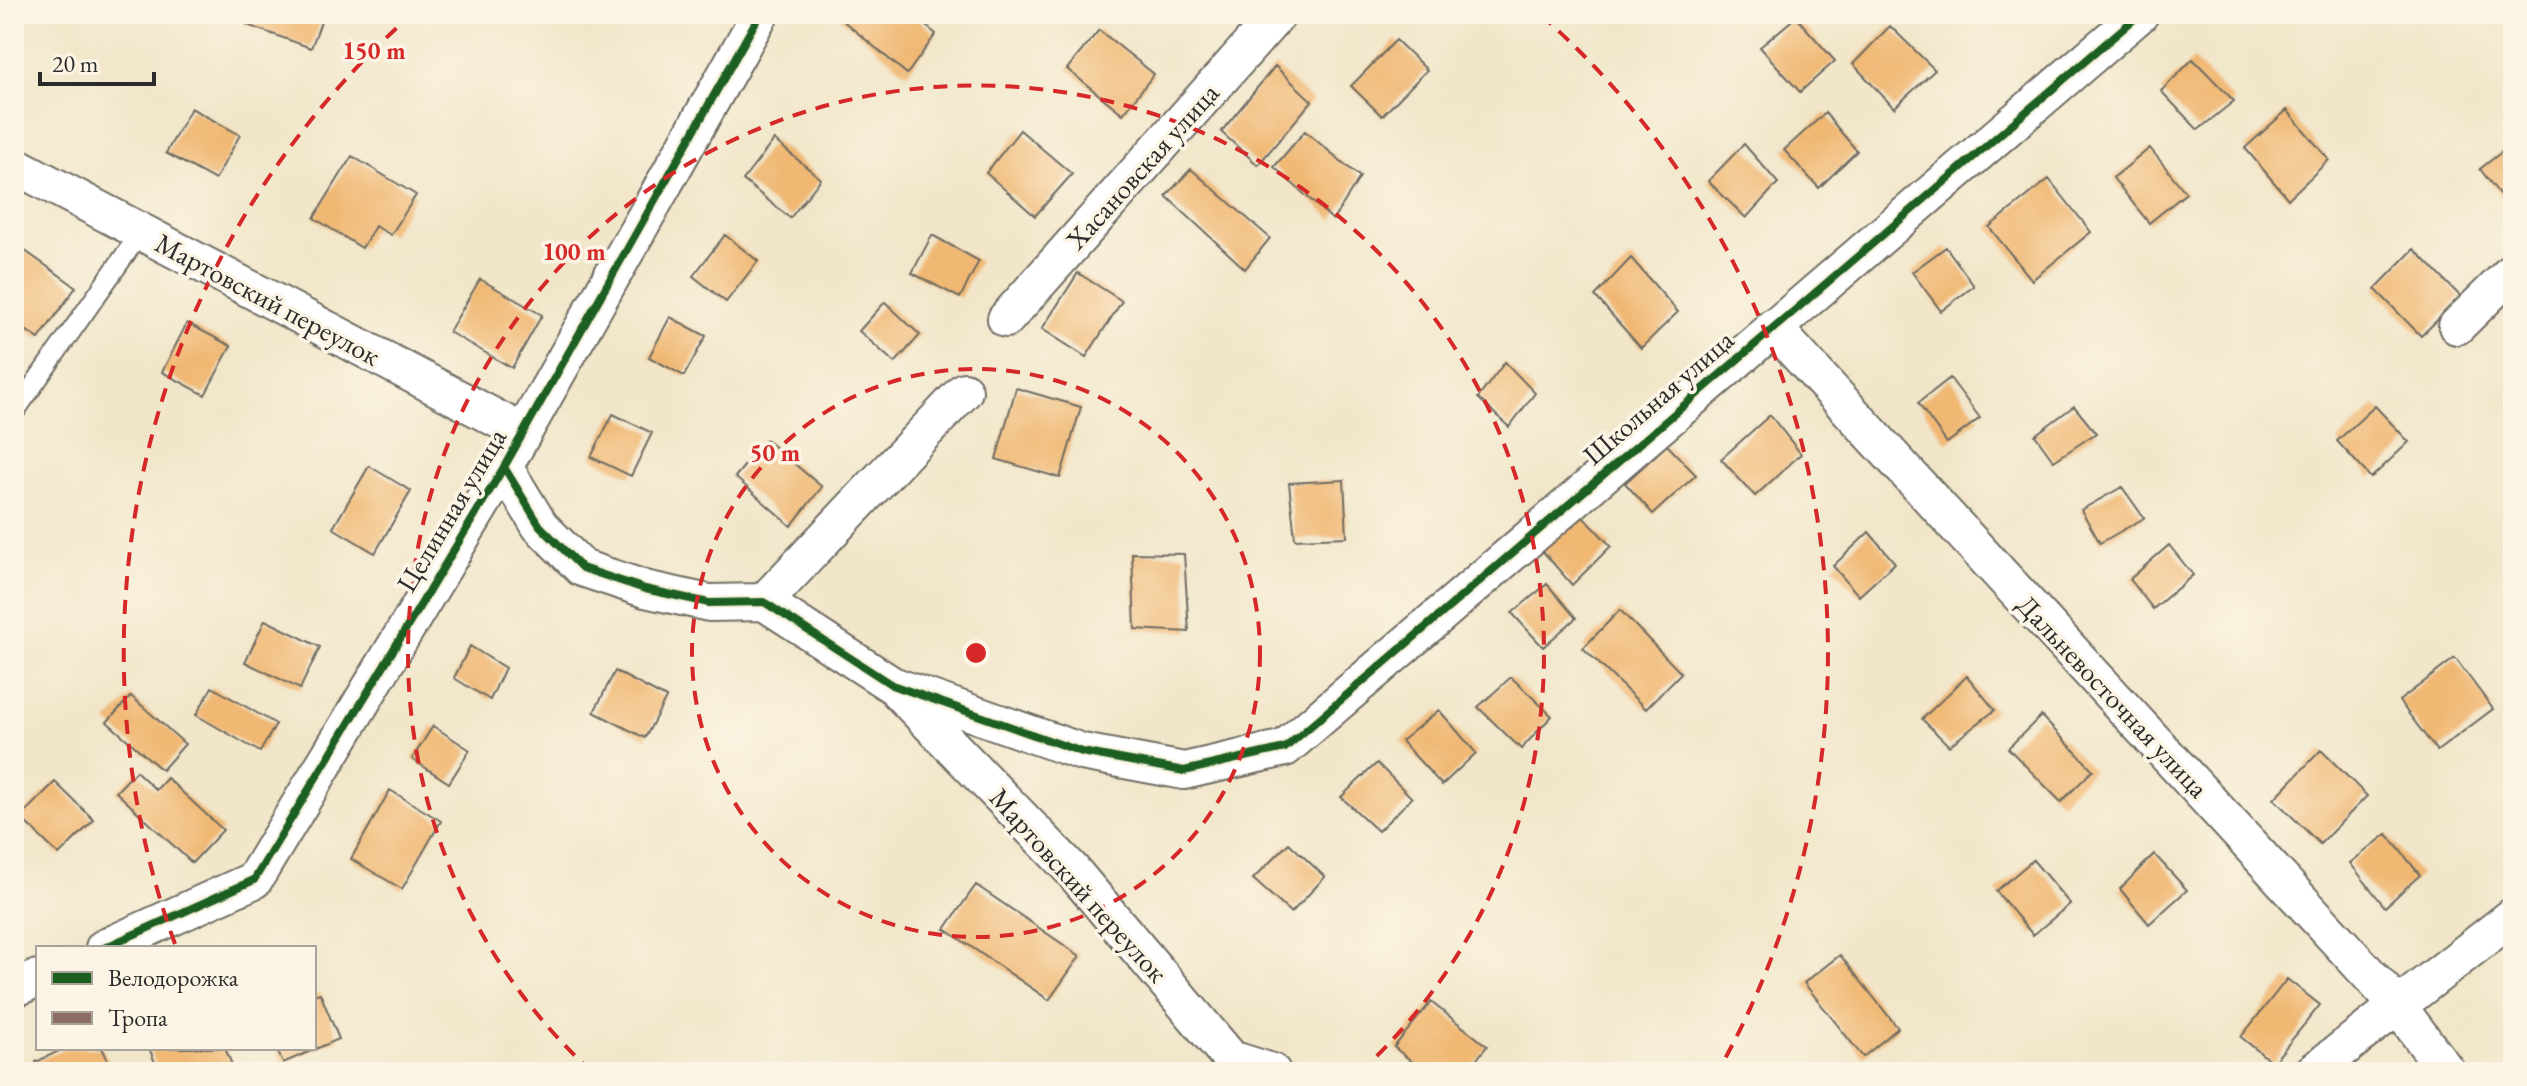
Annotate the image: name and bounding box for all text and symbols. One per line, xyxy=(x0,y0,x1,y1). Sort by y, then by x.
text: 150 m xyxy=(342,35,406,66)
scale bar xyxy=(40,36,154,86)
text: 20 m xyxy=(52,48,99,79)
street label: Хасановская улица xyxy=(1057,75,1227,258)
street label: Мартовский переулок xyxy=(149,224,387,374)
text: 100 m xyxy=(542,236,606,267)
street label: Школьная улица xyxy=(1575,321,1742,472)
street label: Целинная улица xyxy=(388,421,514,598)
text: 50 m xyxy=(750,437,800,468)
street label: Дальневосточная улица xyxy=(2009,587,2217,806)
centre of rings xyxy=(962,639,990,667)
street label: Мартовский переулок xyxy=(982,780,1176,990)
legend xyxy=(36,946,316,1050)
text: Велодорожка xyxy=(108,962,239,993)
text: Тропа xyxy=(108,1002,168,1033)

